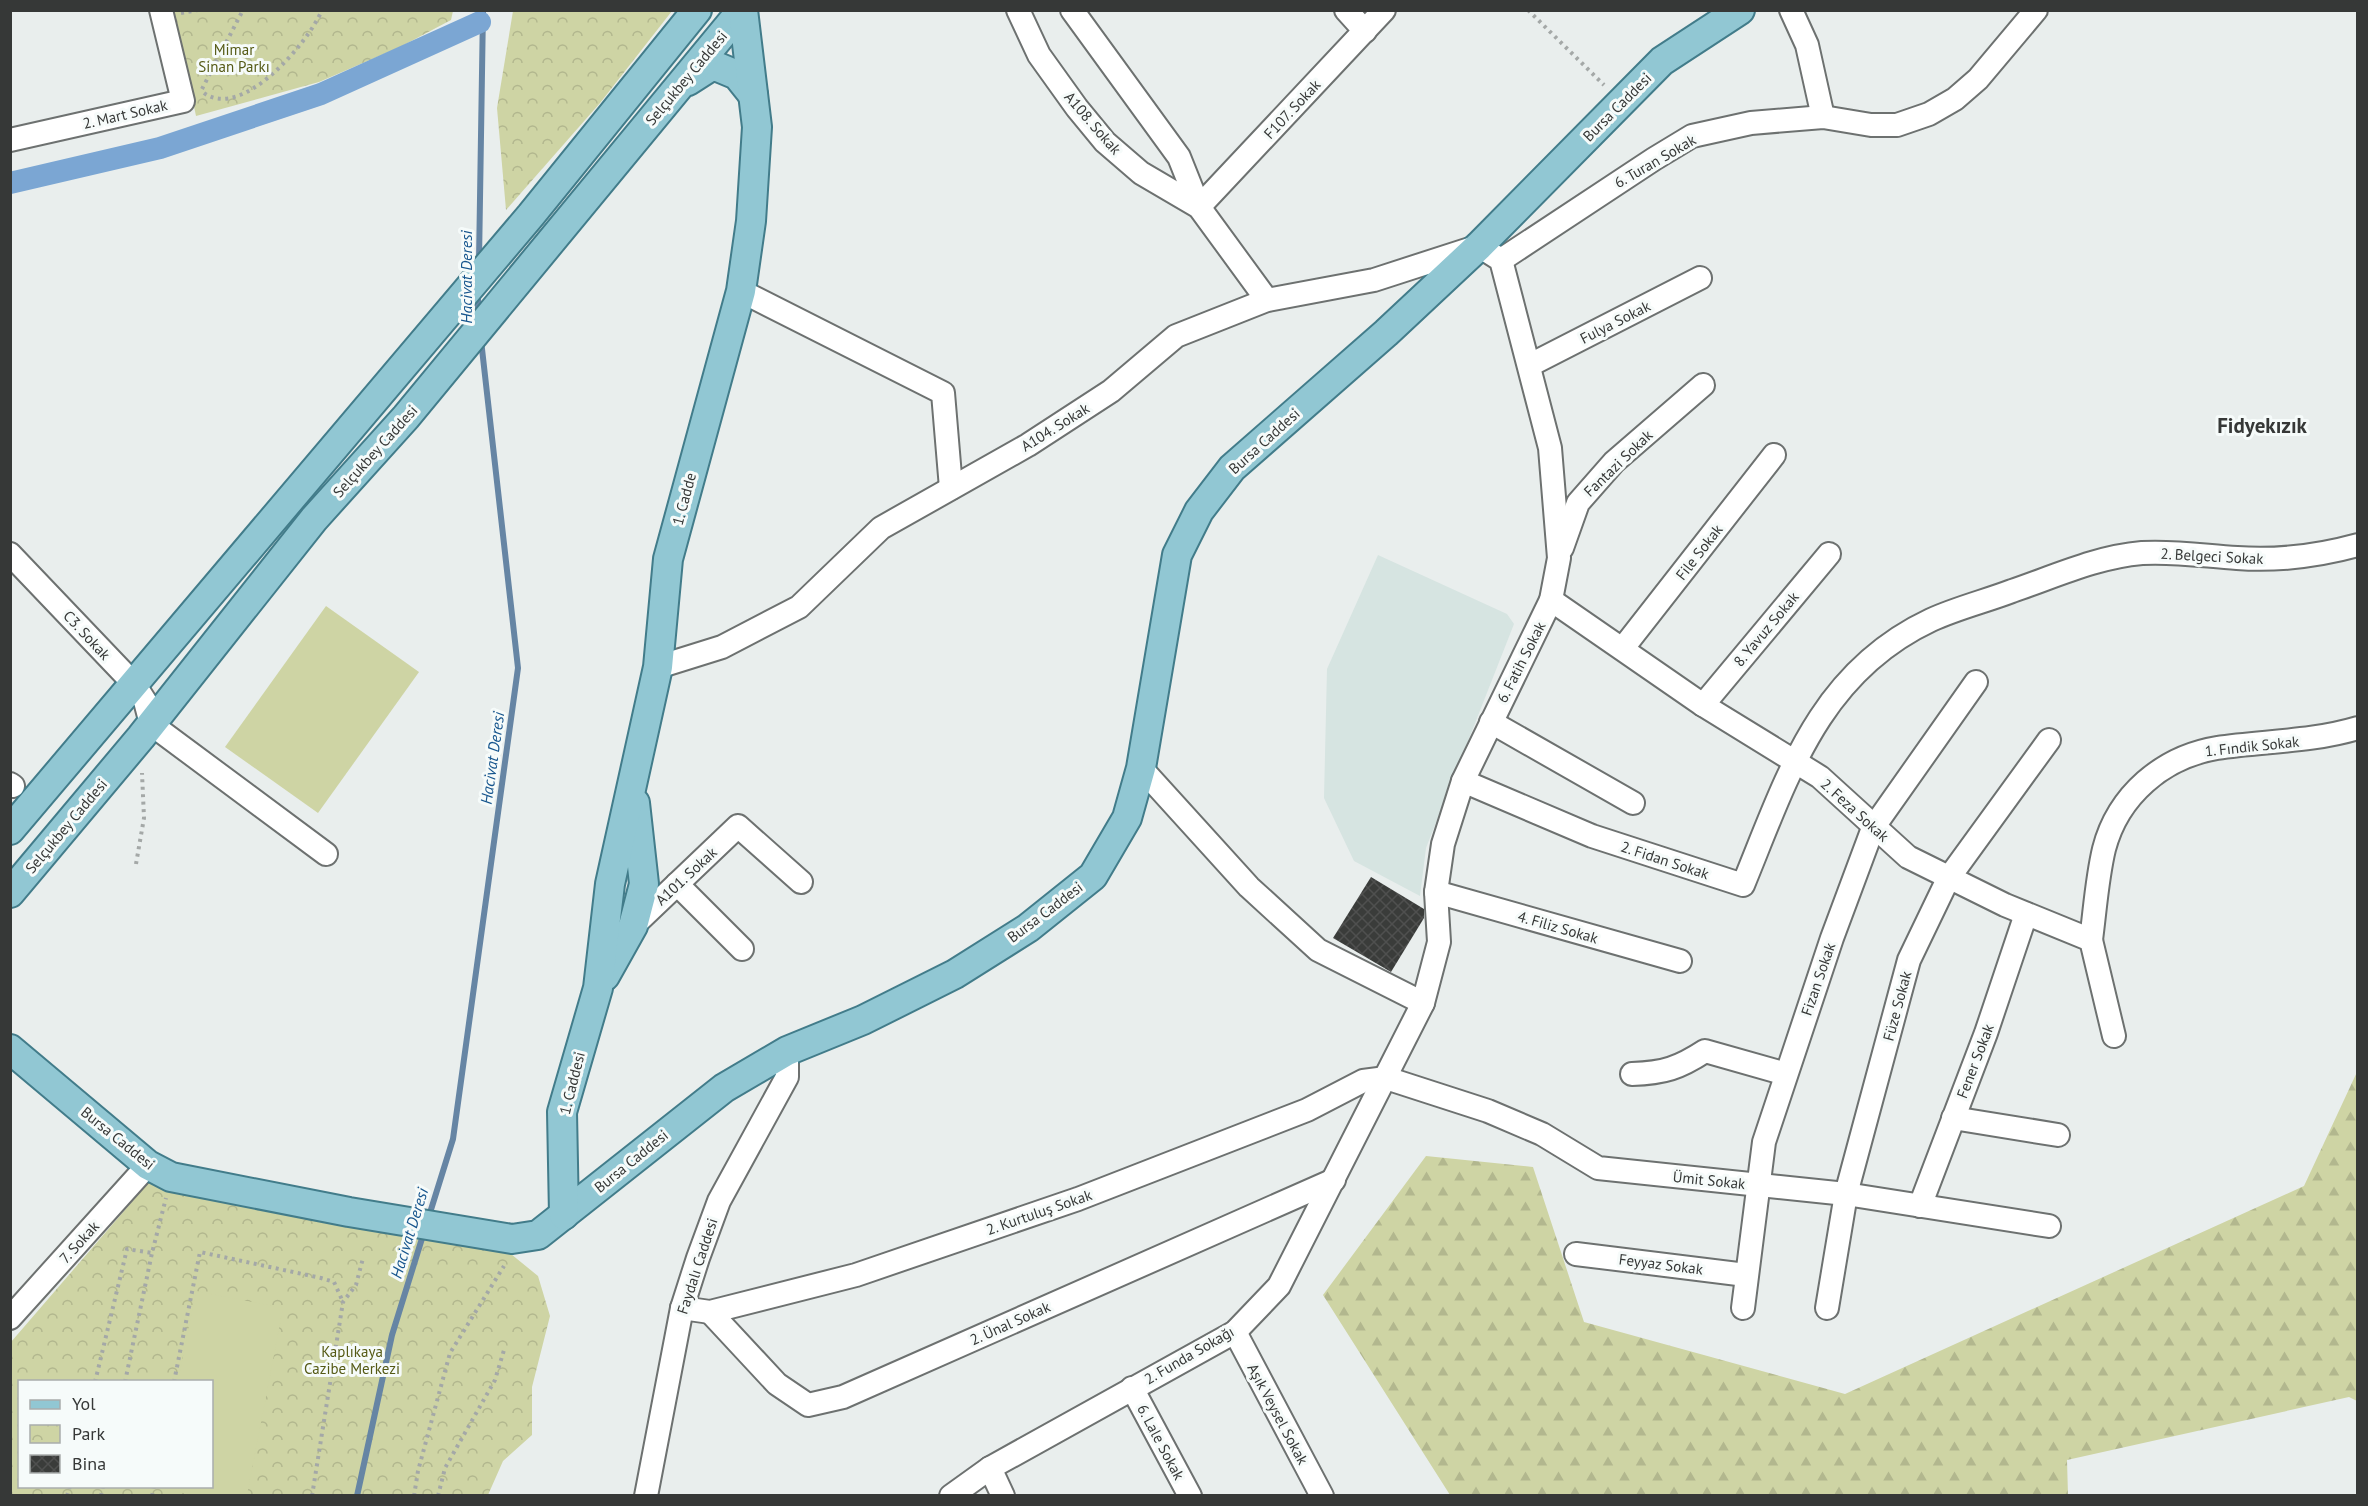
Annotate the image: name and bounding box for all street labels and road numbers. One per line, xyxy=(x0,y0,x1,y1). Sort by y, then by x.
street label: Selçukbey Caddesi xyxy=(641,27,731,129)
street label: Bursa Caddesi xyxy=(1579,69,1655,145)
street label: F107. Sokak xyxy=(1260,75,1325,143)
street label: A108. Sokak xyxy=(1061,88,1126,159)
street label: 2. Mart Sokak xyxy=(81,95,170,133)
street label: 6. Turan Sokak xyxy=(1611,130,1700,192)
street label: Fulya Sokak xyxy=(1577,296,1654,348)
street label: A104. Sokak xyxy=(1017,398,1093,456)
street label: Selçukbey Caddesi xyxy=(329,401,421,501)
street label: Bursa Caddesi xyxy=(1224,404,1304,478)
street label: Fantazi Sokak xyxy=(1580,425,1657,501)
street label: 1. Cadde xyxy=(668,471,700,527)
street label: File Sokak xyxy=(1671,520,1727,584)
street label: 2. Belgeci Sokak xyxy=(2160,544,2265,568)
street label: 8. Yavuz Sokak xyxy=(1729,587,1803,670)
street label: C3. Sokak xyxy=(59,606,115,664)
street label: 6. Fatih Sokak xyxy=(1492,618,1550,706)
street label: 1. Fındik Sokak xyxy=(2204,732,2301,760)
street label: 2. Feza Sokak xyxy=(1817,774,1894,846)
street label: Selçukbey Caddesi xyxy=(21,775,111,877)
street label: 2. Fidan Sokak xyxy=(1619,837,1712,883)
street label: A101. Sokak xyxy=(651,842,721,909)
street label: Bursa Caddesi xyxy=(1004,877,1086,947)
street label: 4. Filiz Sokak xyxy=(1516,907,1601,948)
street label: Fizan Sokak xyxy=(1797,939,1840,1018)
street label: Füze Sokak xyxy=(1879,968,1916,1043)
street label: Fener Sokak xyxy=(1952,1020,1998,1101)
street label: 1. Caddesi xyxy=(555,1050,589,1116)
street label: Bursa Caddesi xyxy=(77,1102,159,1174)
street label: Bursa Caddesi xyxy=(590,1125,672,1197)
street label: Ümit Sokak xyxy=(1672,1167,1747,1193)
street label: 2. Kurtuluş Sokak xyxy=(984,1185,1095,1239)
street label: 7. Sokak xyxy=(55,1216,103,1267)
street label: Faydalı Caddesi xyxy=(673,1216,721,1316)
street label: Feyyaz Sokak xyxy=(1618,1249,1705,1279)
street label: 2. Ünal Sokak xyxy=(967,1297,1054,1349)
street label: 2. Funda Sokağı xyxy=(1141,1322,1237,1388)
street label: Aşık Veysel Sokak xyxy=(1243,1360,1313,1468)
street label: 6. Lale Sokak xyxy=(1133,1401,1189,1484)

